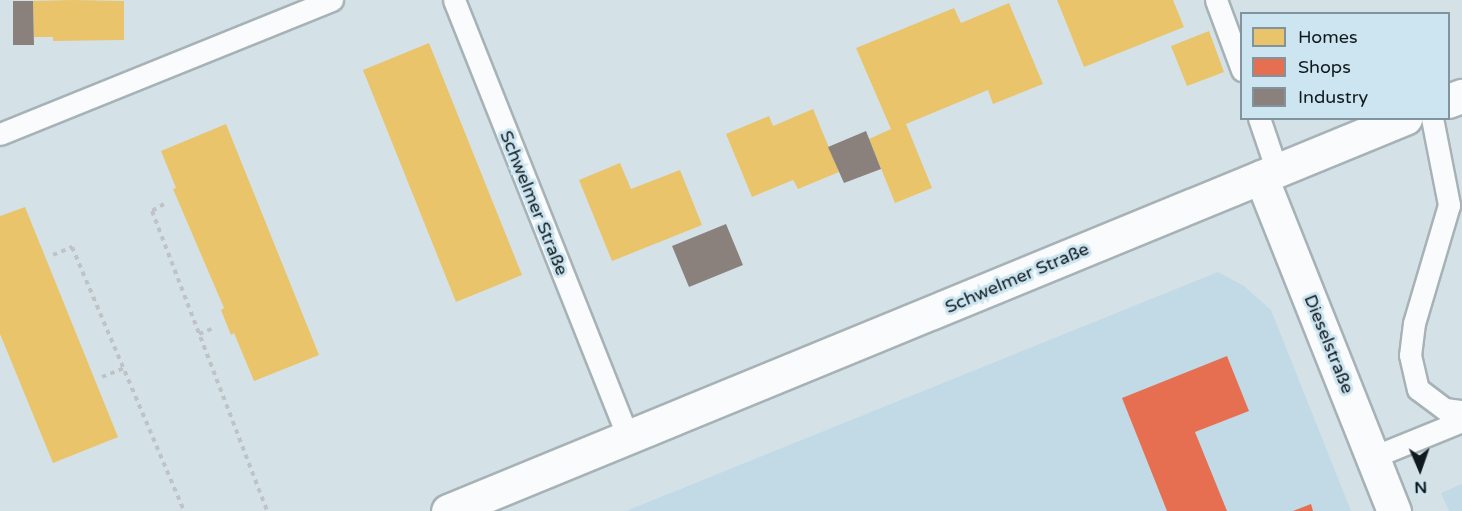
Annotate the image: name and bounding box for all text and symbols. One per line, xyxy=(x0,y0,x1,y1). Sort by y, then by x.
legend xyxy=(1240,12,1450,120)
text: Homes xyxy=(1298,26,1358,48)
text: Shops xyxy=(1298,56,1351,78)
text: Industry xyxy=(1298,86,1368,108)
street label: Schwelmer Straße xyxy=(495,127,573,279)
street label: Schwelmer Straße xyxy=(942,238,1092,318)
street label: Dieselstraße xyxy=(1299,291,1359,397)
north arrow xyxy=(1390,439,1450,499)
text: N xyxy=(1414,477,1427,497)

